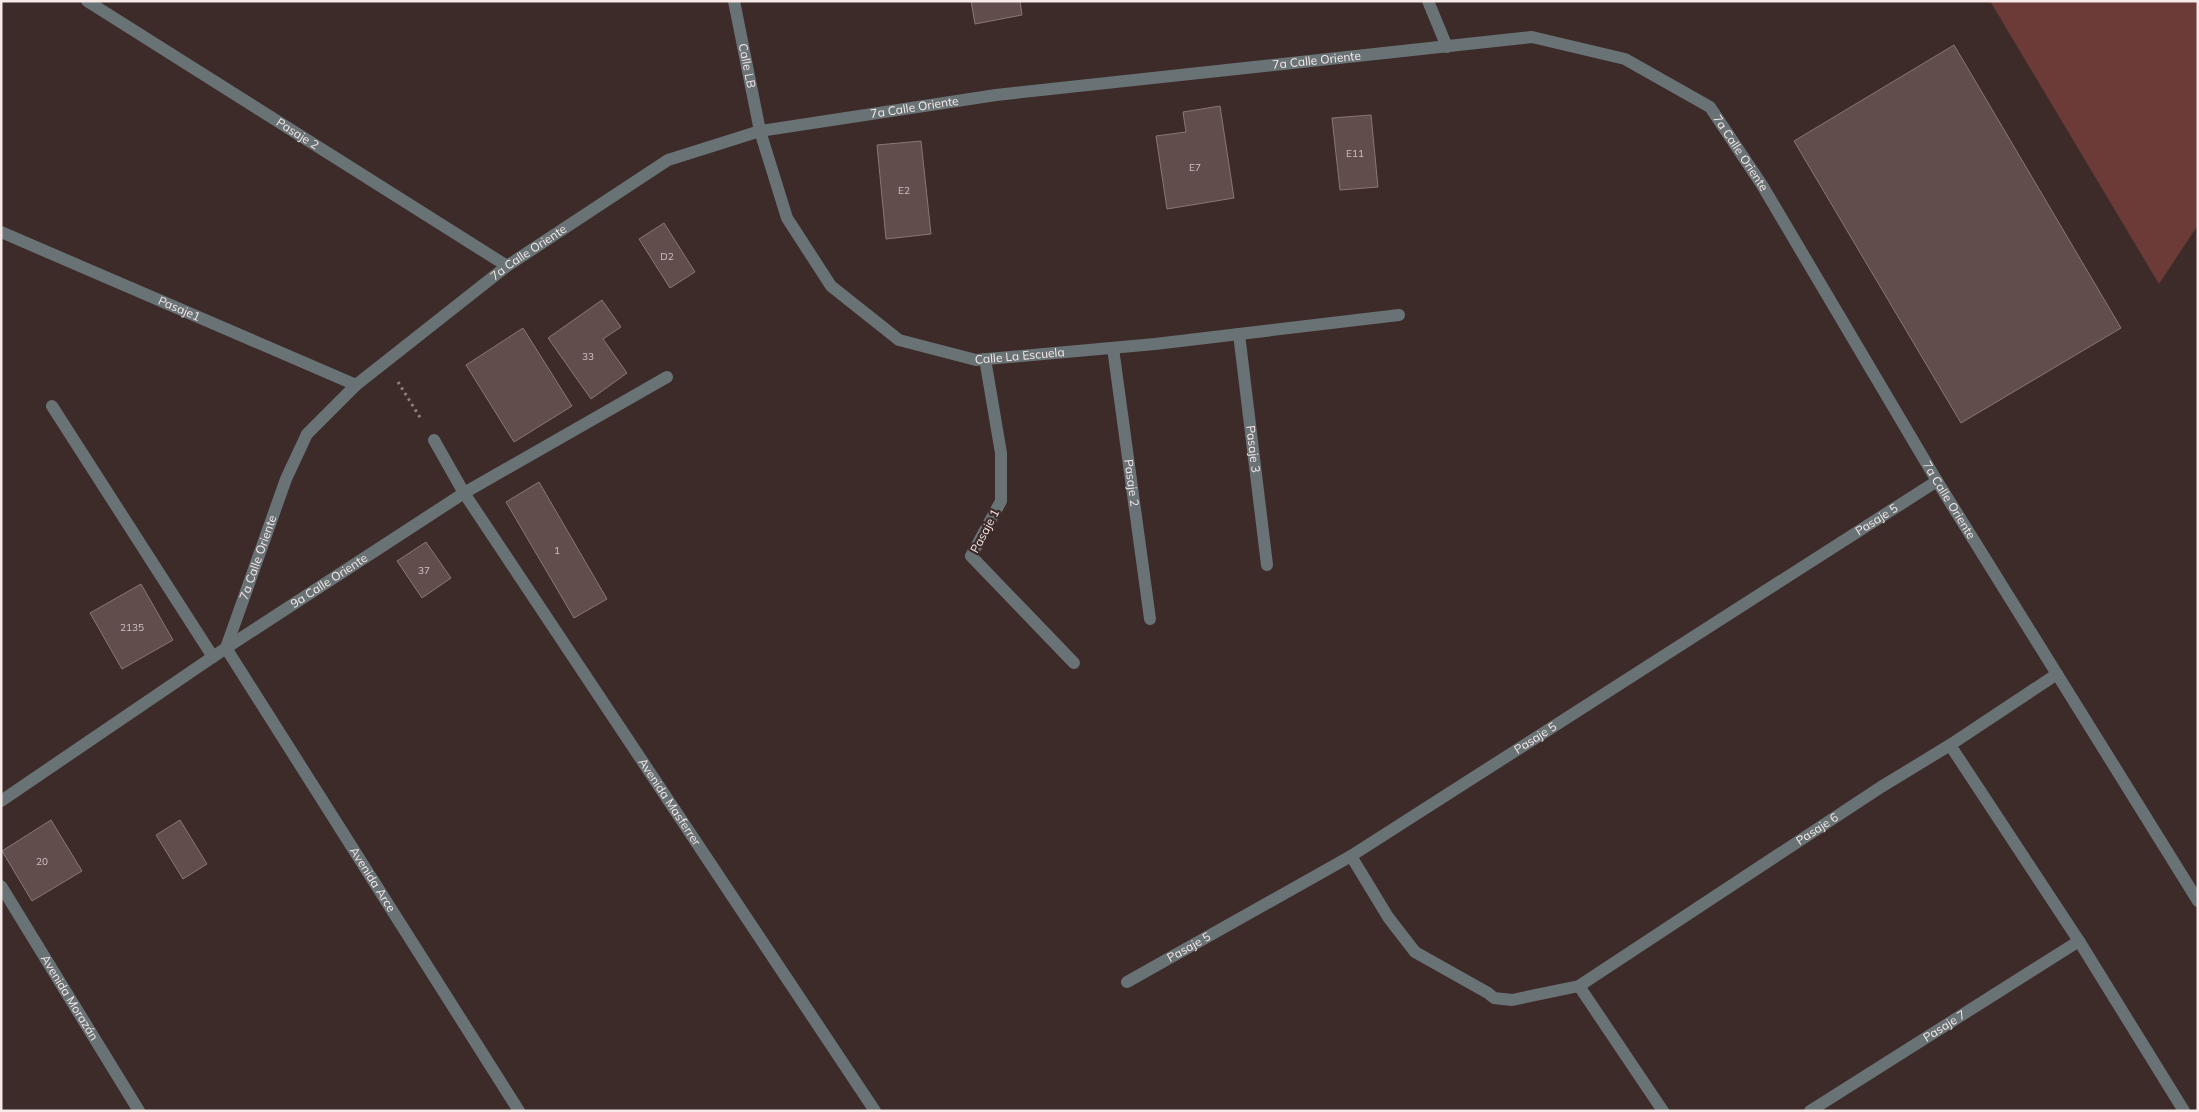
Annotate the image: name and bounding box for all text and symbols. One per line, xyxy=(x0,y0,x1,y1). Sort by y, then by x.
street label: Calle LB xyxy=(736,42,759,89)
street label: 7a Calle Oriente xyxy=(1272,48,1362,72)
street label: 7a Calle Oriente xyxy=(869,93,959,121)
street label: 7a Calle Oriente xyxy=(1710,112,1772,194)
street label: Pasaje 2 xyxy=(274,114,322,152)
house number: E11 xyxy=(1346,147,1364,160)
house number: E7 xyxy=(1189,161,1201,174)
house number: E2 xyxy=(898,184,910,197)
street label: 7a Calle Oriente xyxy=(487,221,569,283)
house number: D2 xyxy=(660,250,674,263)
street label: Pasaje1 xyxy=(156,293,203,324)
street label: Calle La Escuela xyxy=(974,344,1065,367)
house number: 33 xyxy=(582,350,594,363)
street label: Pasaje 3 xyxy=(1243,425,1264,474)
street label: Pasaje 2 xyxy=(1121,458,1143,507)
street label: 7a Calle Oriente xyxy=(1920,458,1979,542)
street label: Pasaje 5 xyxy=(1852,500,1900,538)
street label: Pasaje 1 xyxy=(967,506,1002,555)
street label: 7a Calle Oriente xyxy=(236,513,280,602)
house number: 1 xyxy=(554,544,560,557)
street label: 9a Calle Oriente xyxy=(287,550,370,611)
house number: 37 xyxy=(418,564,430,577)
house number: 2135 xyxy=(120,621,144,634)
street label: Pasaje 5 xyxy=(1511,718,1559,757)
street label: Avenida Masferrer xyxy=(635,755,705,849)
street label: Pasaje 6 xyxy=(1793,809,1841,848)
street label: Avenida Arce xyxy=(347,844,399,915)
house number: 20 xyxy=(36,855,48,868)
street label: Pasaje 5 xyxy=(1164,929,1213,965)
street label: Avenida Morazán xyxy=(38,952,102,1043)
street label: Pasaje 7 xyxy=(1920,1007,1968,1045)

